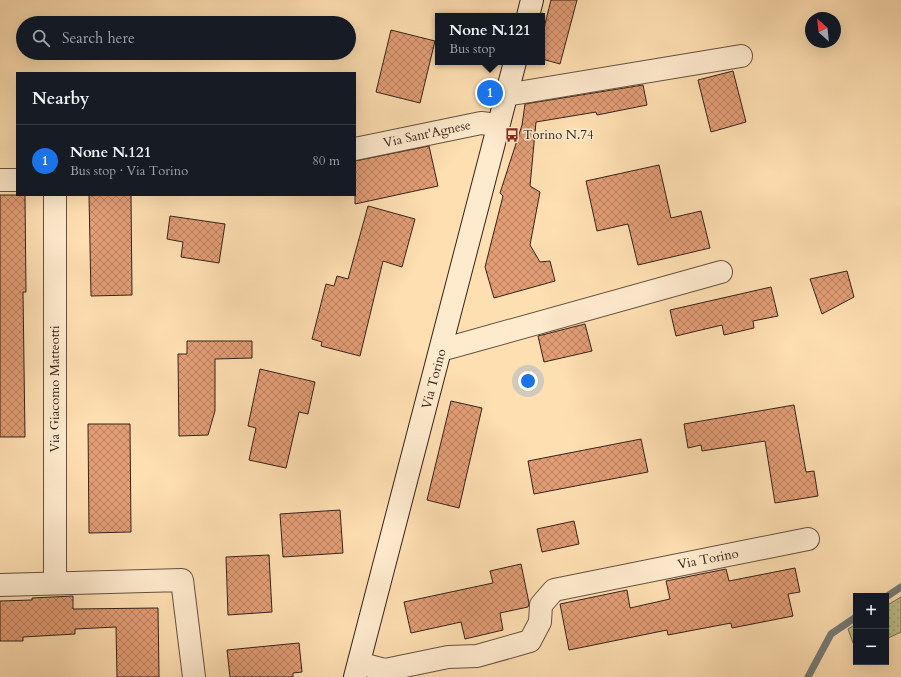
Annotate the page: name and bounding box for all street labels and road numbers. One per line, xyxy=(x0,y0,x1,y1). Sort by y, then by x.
street label: Via Sant'Agnese xyxy=(382,116,472,152)
street label: Via Giacomo Matteotti xyxy=(46,325,64,453)
street label: Via Torino xyxy=(417,347,451,411)
street label: Via Torino xyxy=(676,544,740,574)

